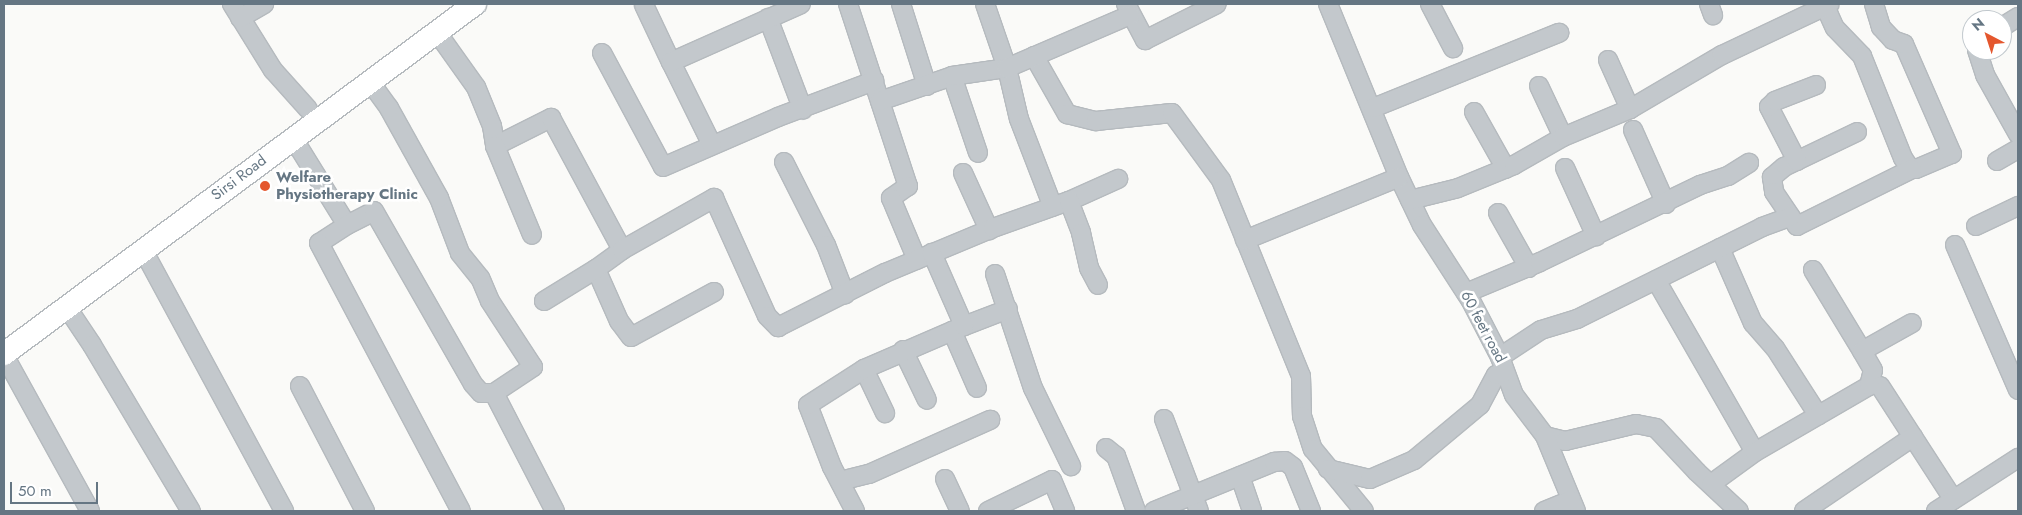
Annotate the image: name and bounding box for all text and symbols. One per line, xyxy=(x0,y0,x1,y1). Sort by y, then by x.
north arrow xyxy=(1962,10,2012,60)
text: N xyxy=(1967,13,1989,36)
street label: Sirsi Road xyxy=(208,152,270,204)
place label: Welfare Physiotherapy Clinic xyxy=(276,168,418,203)
marker: Welfare Physiotherapy Clinic xyxy=(258,179,272,193)
street label: 60 feet road xyxy=(1457,288,1509,366)
scale bar xyxy=(12,472,100,504)
text: 50 m xyxy=(18,480,52,502)

